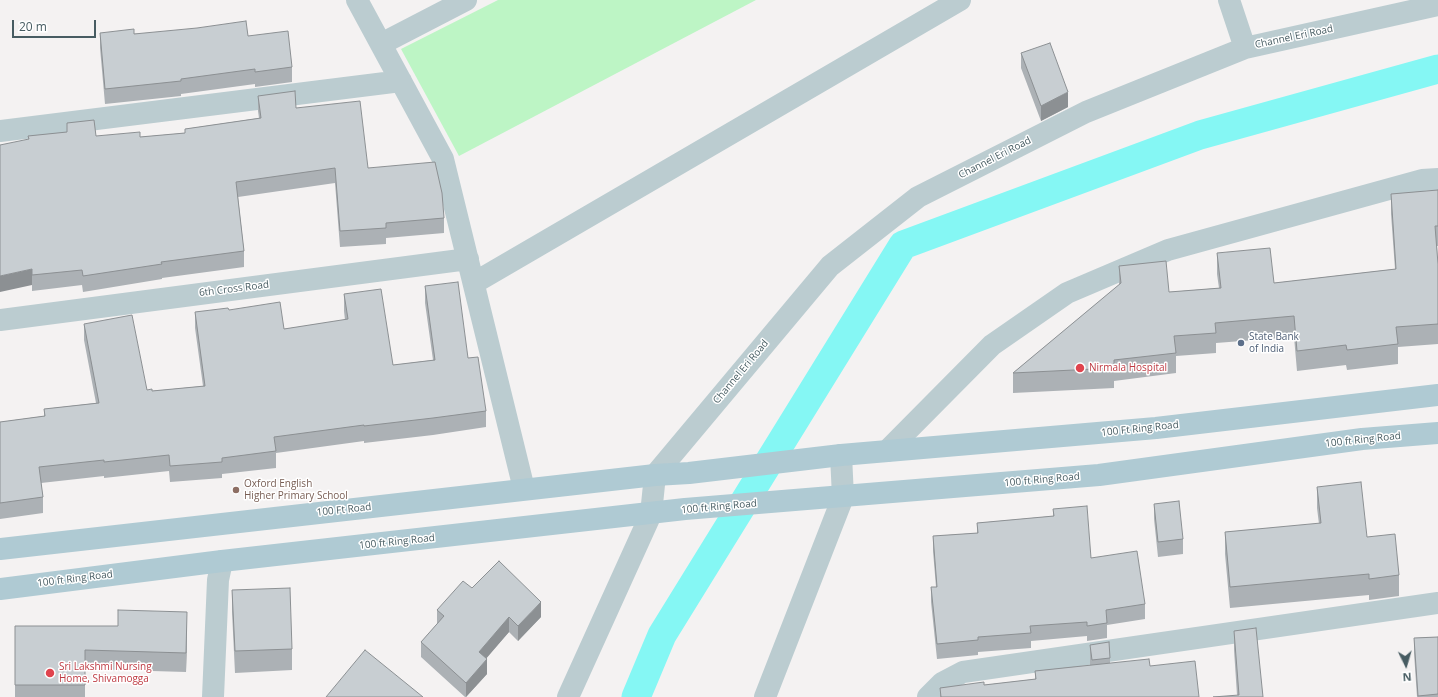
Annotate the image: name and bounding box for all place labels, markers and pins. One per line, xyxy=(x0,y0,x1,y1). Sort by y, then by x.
place label: State Bank of India xyxy=(1249,331,1299,354)
marker: State Bank of India xyxy=(1236,338,1246,348)
marker: Nirmala Hospital xyxy=(1074,362,1086,374)
place label: Nirmala Hospital xyxy=(1089,362,1167,374)
place label: Oxford English Higher Primary School xyxy=(244,478,348,502)
marker: Oxford English Higher Primary School xyxy=(231,485,241,495)
place label: Sri Lakshmi Nursing Home, Shivamogga xyxy=(59,661,152,684)
marker: Sri Lakshmi Nursing Home, Shivamogga xyxy=(44,667,56,679)

